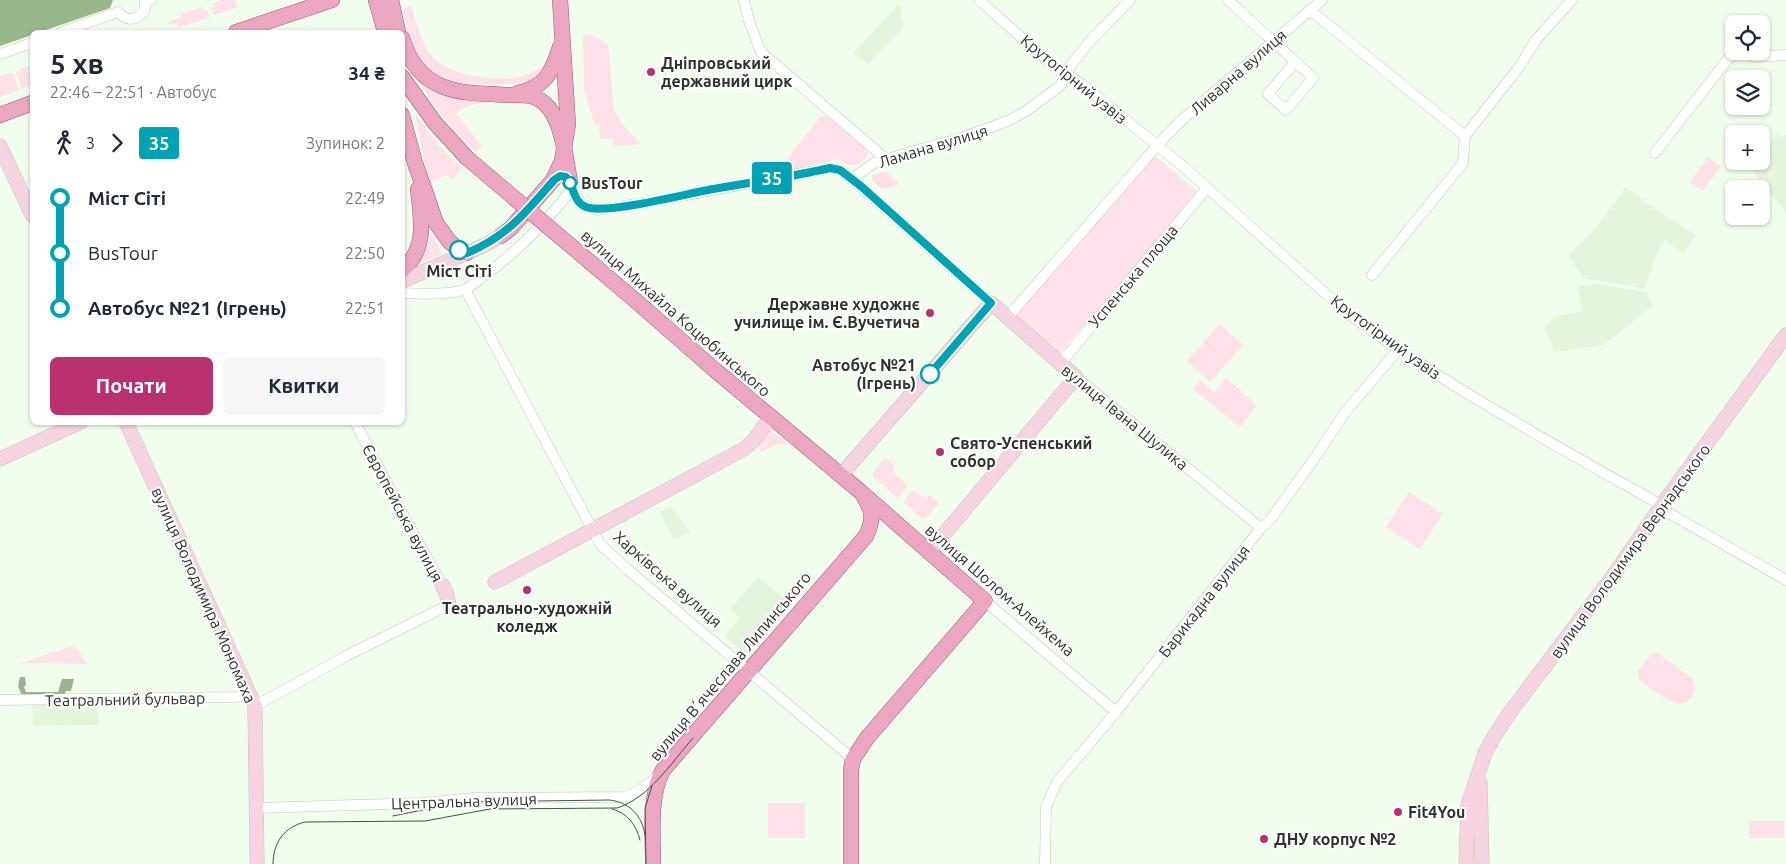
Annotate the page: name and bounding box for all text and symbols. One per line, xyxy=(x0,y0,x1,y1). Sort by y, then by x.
map controls xyxy=(1725,15,1770,225)
button: locate xyxy=(1725,15,1770,60)
street label: Ливарна вулиця xyxy=(1186,25,1290,119)
street label: Крутогірний узвіз xyxy=(1017,31,1131,127)
text: 5 хв xyxy=(50,48,104,79)
place label: Дніпровський державний цирк xyxy=(661,54,792,90)
text: 34 ₴ xyxy=(348,62,385,84)
marker: Дніпровський державний цирк xyxy=(645,66,657,78)
button: layers xyxy=(1725,70,1770,115)
text: 22:46 – 22:51 · Автобус xyxy=(50,83,217,101)
street label: Ламана вулиця xyxy=(876,121,990,171)
button: + xyxy=(1725,125,1770,170)
icon: walk xyxy=(50,129,78,157)
icon: forward xyxy=(103,129,131,157)
text: 35 xyxy=(149,133,169,153)
text: 3 xyxy=(86,134,95,152)
text: Зупинок: 2 xyxy=(306,134,385,152)
line badge: 35 xyxy=(750,162,794,194)
text: 35 xyxy=(762,168,782,188)
place label: BusTour xyxy=(581,174,643,192)
marker: BusTour xyxy=(563,176,577,190)
button: − xyxy=(1725,180,1770,225)
text: Міст Сіті xyxy=(88,187,166,209)
text: 22:49 xyxy=(345,189,385,207)
street label: Успенська площа xyxy=(1085,221,1181,331)
street label: вулиця Михайла Коцюбинського xyxy=(578,226,774,400)
marker: Міст Сіті xyxy=(449,240,469,260)
text: BusTour xyxy=(88,242,158,264)
text: 22:50 xyxy=(345,244,385,262)
place label: Міст Сіті xyxy=(426,262,492,280)
street label: Крутогірний узвіз xyxy=(1328,291,1444,383)
place label: Державне художнє училище ім. Є.Вучетича xyxy=(734,295,920,331)
text: Автобус №21 (Ігрень) xyxy=(88,297,287,319)
text: 22:51 xyxy=(345,299,385,317)
marker: Державне художнє училище ім. Є.Вучетича xyxy=(924,307,936,319)
place label: Автобус №21 (Ігрень) xyxy=(812,356,916,393)
button: Почати xyxy=(50,357,213,415)
button: Квитки xyxy=(223,357,385,415)
street label: вулиця Івана Шулика xyxy=(1058,360,1192,474)
marker: Автобус №21 (Ігрень) xyxy=(920,364,940,384)
place label: Свято-Успенський собор xyxy=(950,434,1092,470)
street label: вулиця Володимира Вернадського xyxy=(1546,440,1714,662)
street label: Європейська вулиця xyxy=(359,441,447,585)
marker: Свято-Успенський собор xyxy=(934,446,946,458)
street label: вулиця Володимира Мономаха xyxy=(148,484,260,706)
street label: вулиця Шолом-Алейхема xyxy=(922,520,1078,660)
street label: Харківська вулиця xyxy=(610,527,726,631)
street label: Барикадна вулиця xyxy=(1155,541,1253,661)
street label: вулиця Вʼячеслава Липинського xyxy=(646,568,814,764)
marker: Театрально-художній коледж xyxy=(521,584,533,596)
place label: Театрально-художній коледж xyxy=(442,599,612,635)
street label: Театральний бульвар xyxy=(45,689,205,709)
street label: Центральна вулиця xyxy=(391,789,537,813)
place label: Fit4You xyxy=(1408,803,1465,821)
marker: Fit4You xyxy=(1392,806,1404,818)
place label: ДНУ корпус №2 xyxy=(1274,830,1396,848)
marker: ДНУ корпус №2 xyxy=(1258,833,1270,845)

